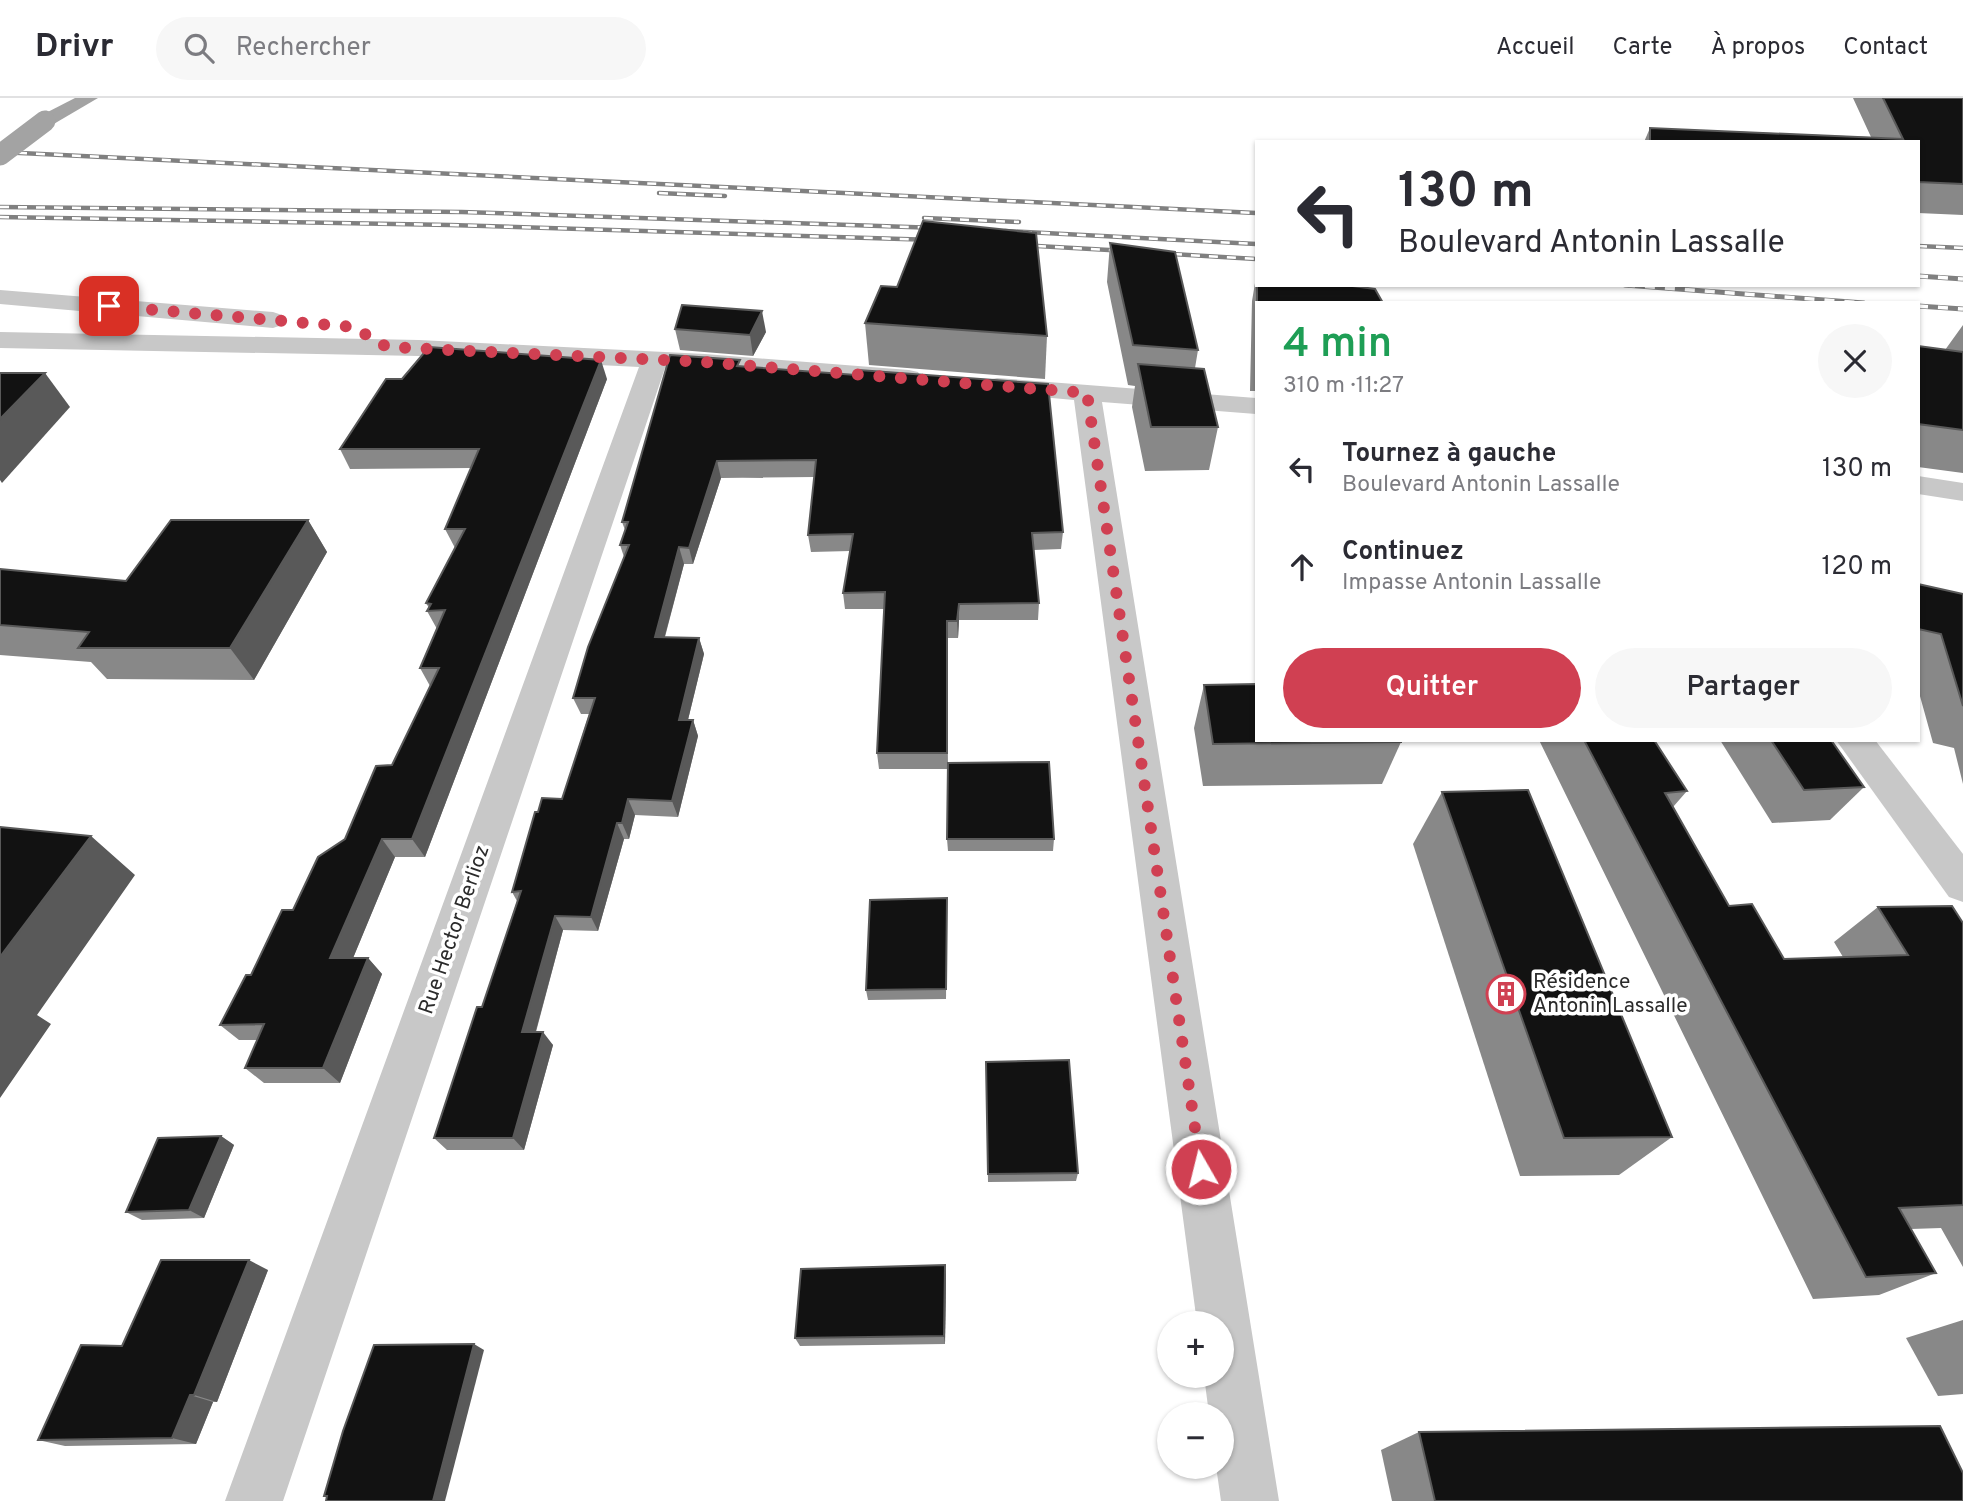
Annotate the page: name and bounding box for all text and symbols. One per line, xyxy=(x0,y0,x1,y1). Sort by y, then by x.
search box xyxy=(156,17,646,80)
text: Drivr xyxy=(35,27,114,69)
icon: search xyxy=(180,29,218,67)
text: Rechercher xyxy=(236,32,371,65)
text: Accueil xyxy=(1496,33,1575,63)
text: Carte xyxy=(1613,33,1672,63)
text: À propos xyxy=(1710,33,1805,63)
text: Contact xyxy=(1843,33,1928,63)
text: 130 m xyxy=(1398,163,1534,225)
icon: left xyxy=(1283,168,1374,259)
text: Boulevard Antonin Lassalle xyxy=(1398,224,1785,264)
pin xyxy=(79,276,139,336)
icon: arrive xyxy=(90,287,128,325)
text: 4 min xyxy=(1283,319,1392,372)
button: close xyxy=(1818,324,1892,398)
text: 310 m · 11:27 xyxy=(1283,372,1404,401)
text: Tournez à gauche xyxy=(1342,438,1556,471)
icon: left xyxy=(1283,450,1321,488)
text: 130 m xyxy=(1822,453,1892,486)
text: Boulevard Antonin Lassalle xyxy=(1342,471,1620,500)
text: Continuez xyxy=(1342,536,1464,569)
icon: ahead xyxy=(1283,548,1321,586)
text: 120 m xyxy=(1822,551,1892,584)
text: Impasse Antonin Lassalle xyxy=(1342,569,1601,598)
button: Quitter xyxy=(1283,648,1581,728)
button: Partager xyxy=(1595,648,1892,728)
street label: Rue Hector Berlioz xyxy=(413,842,497,1018)
place label: Résidence Antonin Lassalle xyxy=(1533,969,1688,1020)
building icon: Résidence Antonin Lassalle xyxy=(1485,973,1527,1015)
position arrow xyxy=(1164,1132,1238,1206)
map controls xyxy=(1157,1311,1234,1479)
button: + xyxy=(1157,1311,1234,1388)
button: − xyxy=(1157,1402,1234,1479)

